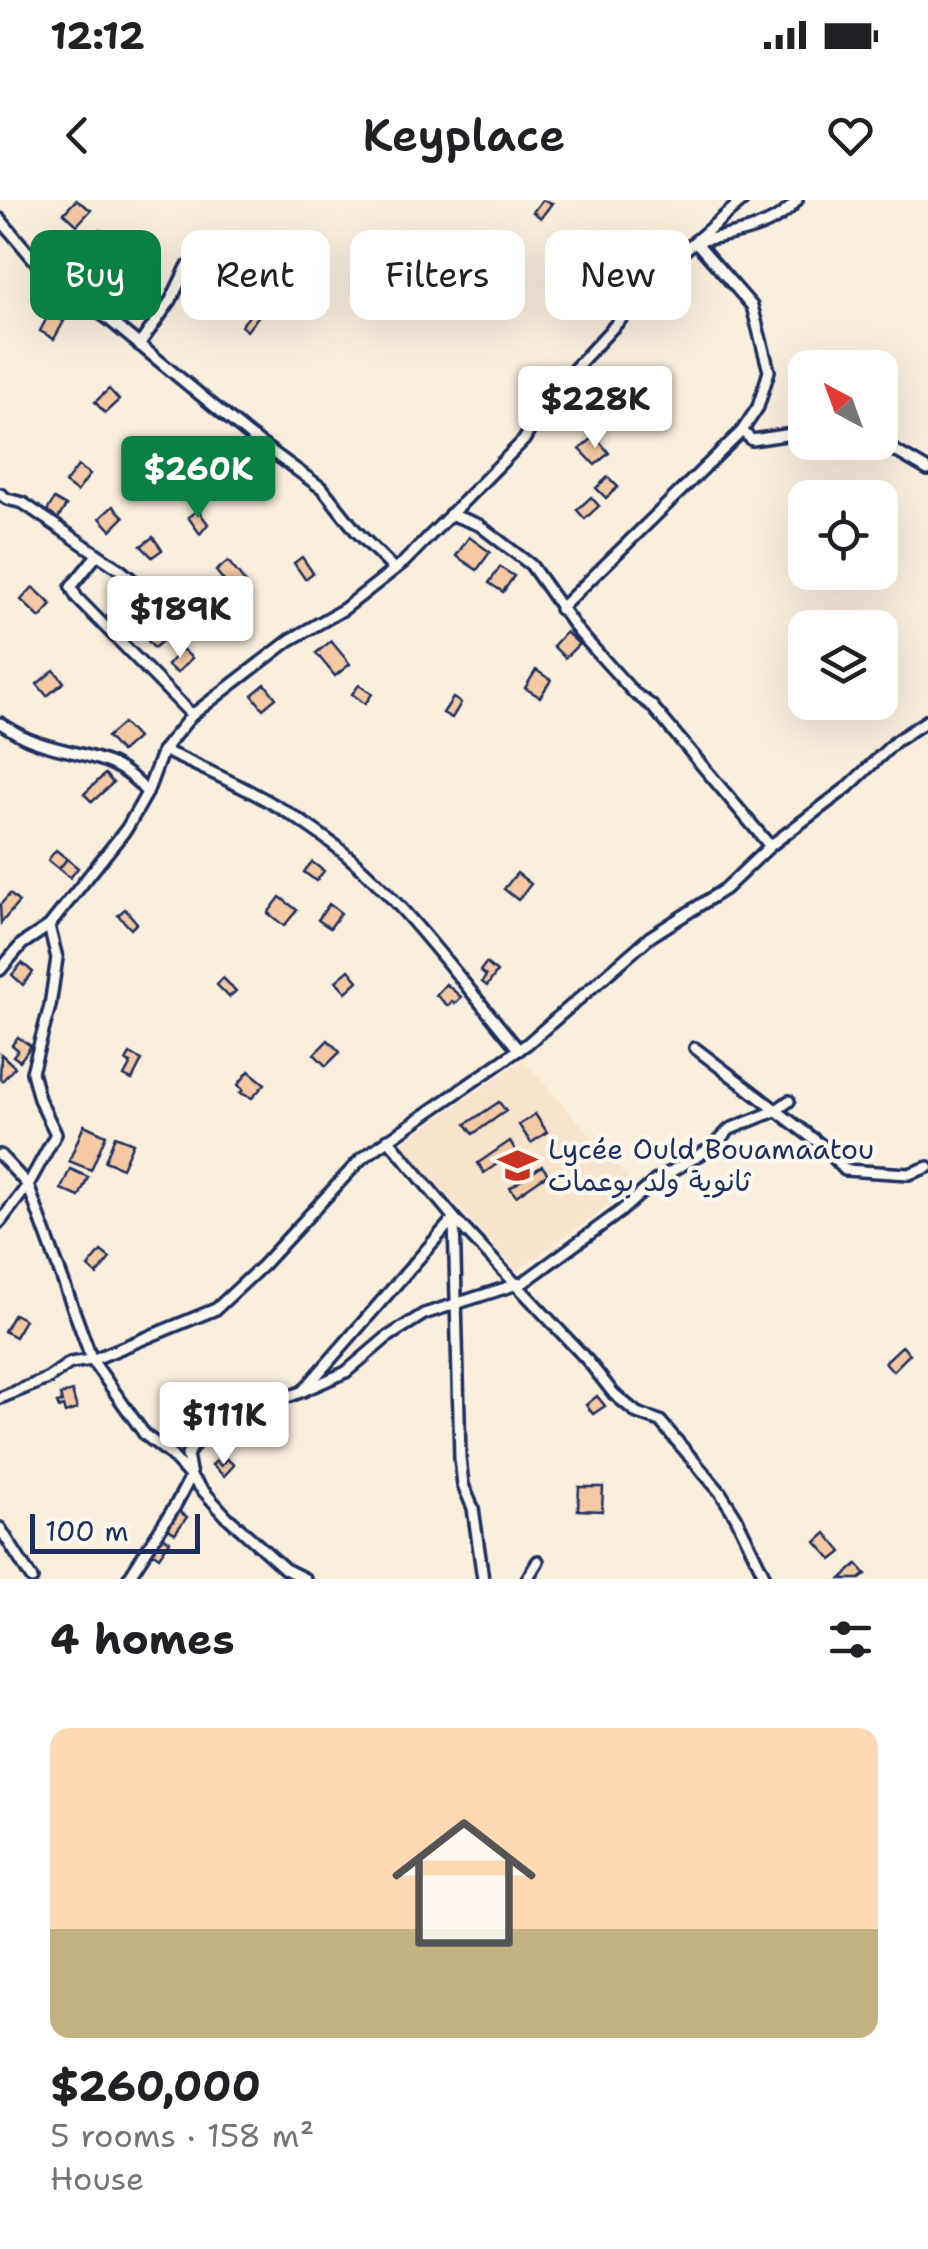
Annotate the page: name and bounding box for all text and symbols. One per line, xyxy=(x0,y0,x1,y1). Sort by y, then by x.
text: 12:12 xyxy=(50,10,145,61)
text: Keyplace xyxy=(363,105,565,165)
icon: back xyxy=(50,108,105,163)
icon: heart xyxy=(823,108,878,163)
chip: Buy xyxy=(30,230,161,320)
chip: Rent xyxy=(181,230,330,320)
chip: Filters xyxy=(350,230,525,320)
chip: New xyxy=(545,230,691,320)
north arrow xyxy=(788,350,898,460)
map controls xyxy=(788,350,898,720)
pin: $228K xyxy=(525,366,665,451)
text: $228K xyxy=(540,377,650,420)
pin: $260K xyxy=(128,436,268,521)
text: $260K xyxy=(143,447,253,490)
button: locate xyxy=(788,480,898,590)
pin: $189K xyxy=(110,576,250,661)
text: $189K xyxy=(129,587,231,630)
button: layers xyxy=(788,610,898,720)
place label: Lycée Ould Bouamaatou ثانوية ولد بوعمات xyxy=(548,1130,874,1200)
school or university icon: Lycée Ould Bouamaatou ثانوية ولد بوعمات xyxy=(497,1144,539,1186)
pin: $111K xyxy=(154,1382,294,1467)
text: $111K xyxy=(182,1393,266,1436)
scale bar xyxy=(30,1509,200,1554)
text: 100 m xyxy=(45,1512,129,1550)
text: 4 homes xyxy=(50,1611,235,1667)
icon: filters xyxy=(823,1612,878,1667)
icon: home xyxy=(374,1793,554,1973)
text: $260,000 xyxy=(50,2058,261,2114)
text: 5 rooms · 158 m² xyxy=(50,2114,314,2157)
text: House xyxy=(50,2157,144,2200)

